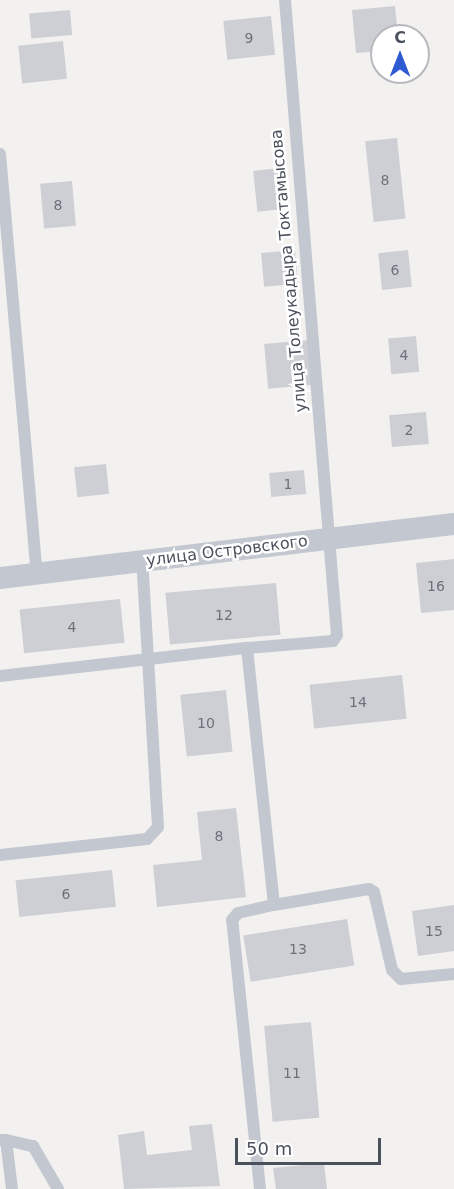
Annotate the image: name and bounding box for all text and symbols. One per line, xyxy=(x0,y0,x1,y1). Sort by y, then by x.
north arrow xyxy=(370,24,430,84)
text: С xyxy=(394,28,406,47)
house number: 9 xyxy=(245,30,253,46)
street label: улица Толеукадыра Токтамысова xyxy=(267,129,311,413)
house number: 8 xyxy=(381,172,389,188)
house number: 8 xyxy=(54,197,62,213)
house number: 6 xyxy=(391,262,399,278)
house number: 4 xyxy=(400,347,408,363)
house number: 2 xyxy=(405,422,413,438)
house number: 1 xyxy=(284,476,292,492)
street label: улица Островского xyxy=(145,532,309,570)
house number: 16 xyxy=(427,578,445,594)
house number: 12 xyxy=(215,607,233,623)
house number: 4 xyxy=(68,619,76,635)
house number: 14 xyxy=(349,694,367,710)
house number: 10 xyxy=(197,715,215,731)
house number: 8 xyxy=(215,828,223,844)
house number: 6 xyxy=(62,886,70,902)
house number: 15 xyxy=(425,923,443,939)
house number: 13 xyxy=(289,941,307,957)
house number: 11 xyxy=(283,1065,301,1081)
scale bar xyxy=(238,1126,384,1164)
text: 50 m xyxy=(246,1138,292,1159)

